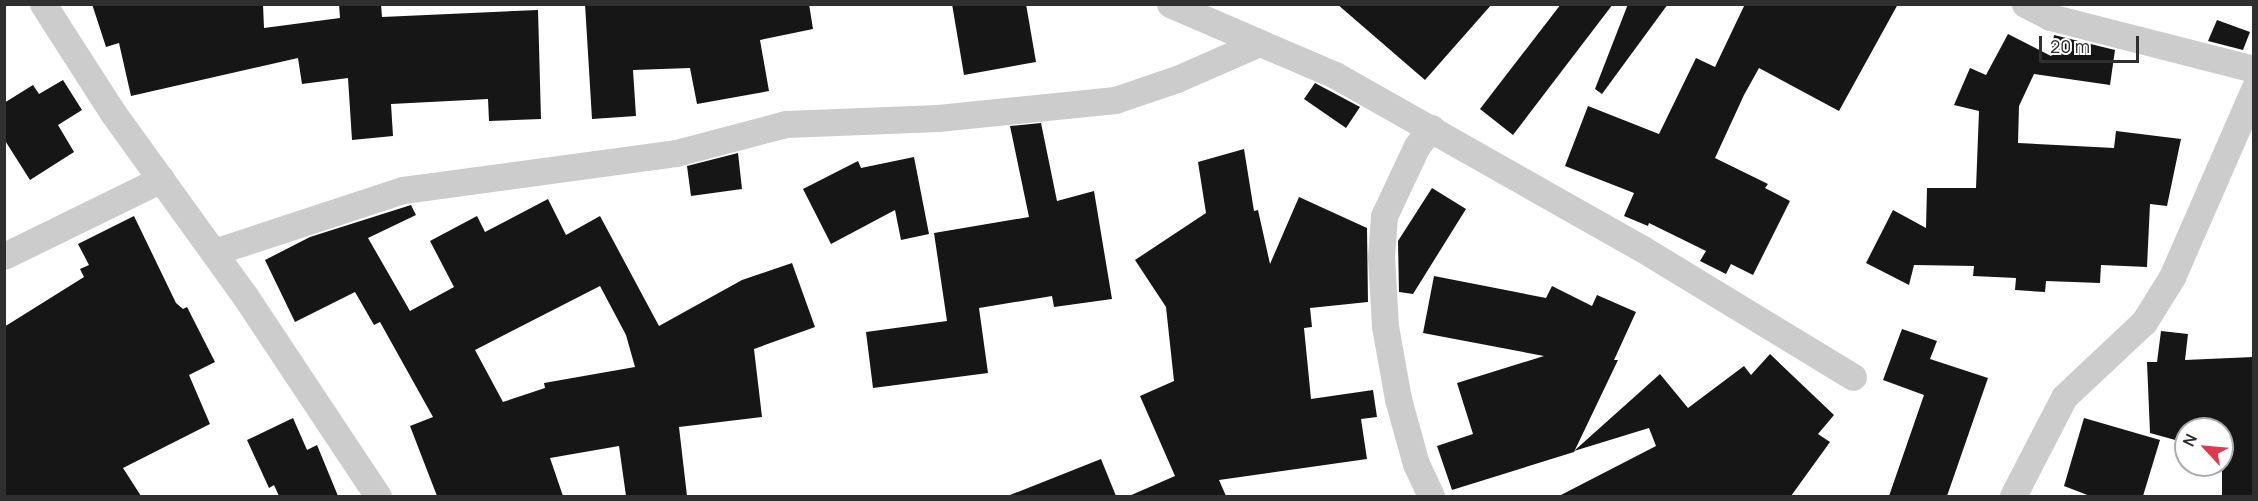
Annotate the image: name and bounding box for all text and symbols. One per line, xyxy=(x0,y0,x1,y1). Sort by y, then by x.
scale bar xyxy=(2042,24,2142,62)
text: 20 m xyxy=(2050,34,2090,58)
north arrow xyxy=(2174,417,2234,477)
text: N xyxy=(2177,430,2202,450)

